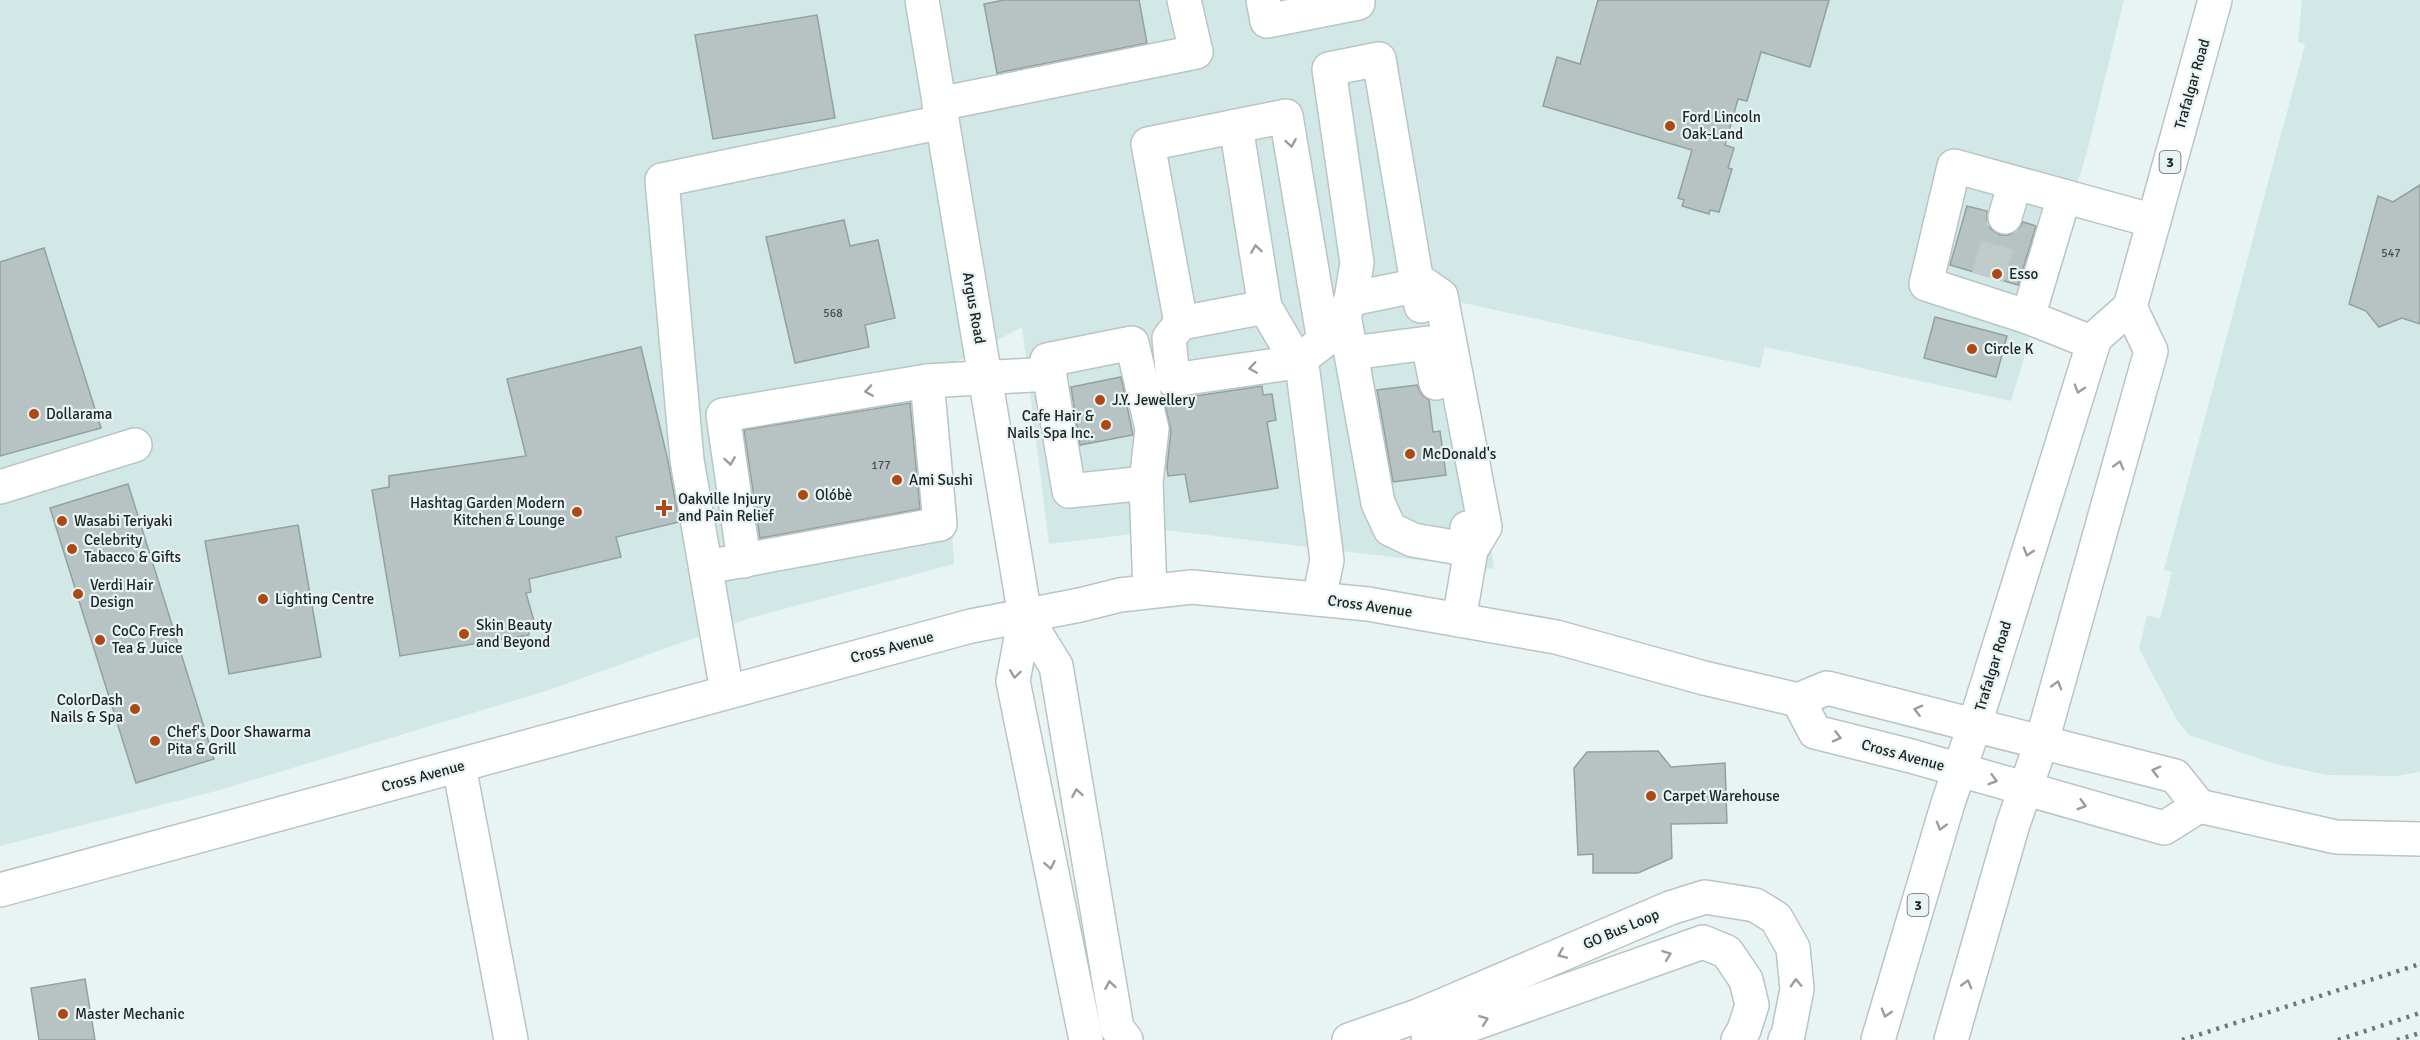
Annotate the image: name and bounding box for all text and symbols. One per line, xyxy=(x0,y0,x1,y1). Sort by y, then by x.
street label: Trafalgar Road xyxy=(2171,37,2213,131)
place label: Ford Lincoln Oak-Land xyxy=(1682,108,1761,143)
marker: Ford Lincoln Oak-Land xyxy=(1663,119,1677,133)
one-way arrow xyxy=(1284,139,1296,148)
road number: 3 xyxy=(2160,151,2180,173)
one-way arrow xyxy=(1250,244,1262,254)
house number: 547 xyxy=(2381,246,2401,261)
place label: Esso xyxy=(2009,265,2039,283)
marker: Esso xyxy=(1990,267,2004,281)
street label: Argus Road xyxy=(959,271,989,345)
house number: 568 xyxy=(823,306,843,321)
place label: Circle K xyxy=(1984,340,2033,358)
marker: Circle K xyxy=(1965,342,1979,356)
one-way arrow xyxy=(1249,362,1258,374)
one-way arrow xyxy=(2074,383,2086,394)
one-way arrow xyxy=(864,384,874,397)
place label: J.Y. Jewellery xyxy=(1112,391,1195,409)
marker: J.Y. Jewellery xyxy=(1093,393,1107,407)
place label: Dollarama xyxy=(46,405,112,423)
marker: Dollarama xyxy=(27,407,41,421)
place label: Cafe Hair & Nails Spa Inc. xyxy=(1007,407,1095,442)
marker: Cafe Hair & Nails Spa Inc. xyxy=(1099,418,1113,432)
place label: McDonald's xyxy=(1422,445,1497,463)
marker: McDonald's xyxy=(1403,447,1417,461)
one-way arrow xyxy=(723,457,735,466)
house number: 177 xyxy=(871,458,891,473)
one-way arrow xyxy=(2112,460,2125,470)
place label: Ami Sushi xyxy=(909,471,973,489)
marker: Ami Sushi xyxy=(890,473,904,487)
place label: Olóbè xyxy=(815,486,852,504)
marker: Olóbè xyxy=(796,488,810,502)
place label: Oakville Injury and Pain Relief xyxy=(678,490,775,525)
place label: Hashtag Garden Modern Kitchen & Lounge xyxy=(410,494,565,529)
marker: Oakville Injury and Pain Relief xyxy=(655,499,673,517)
marker: Hashtag Garden Modern Kitchen & Lounge xyxy=(570,505,584,519)
place label: Wasabi Teriyaki xyxy=(74,512,173,530)
marker: Wasabi Teriyaki xyxy=(55,514,69,528)
place label: Celebrity Tabacco & Gifts xyxy=(84,531,181,566)
marker: Celebrity Tabacco & Gifts xyxy=(65,542,79,556)
one-way arrow xyxy=(2023,546,2035,557)
place label: Verdi Hair Design xyxy=(90,576,154,611)
marker: Verdi Hair Design xyxy=(71,587,85,601)
place label: Lighting Centre xyxy=(275,590,374,608)
street label: Cross Avenue xyxy=(1326,591,1414,621)
marker: Lighting Centre xyxy=(256,592,270,606)
place label: Skin Beauty and Beyond xyxy=(476,616,552,651)
street label: Trafalgar Road xyxy=(1971,619,2015,713)
place label: CoCo Fresh Tea & Juice xyxy=(112,622,184,657)
marker: Skin Beauty and Beyond xyxy=(457,627,471,641)
street label: Cross Avenue xyxy=(848,627,936,667)
marker: CoCo Fresh Tea & Juice xyxy=(93,633,107,647)
one-way arrow xyxy=(1010,669,1022,678)
one-way arrow xyxy=(2050,680,2063,690)
place label: ColorDash Nails & Spa xyxy=(50,691,123,726)
marker: ColorDash Nails & Spa xyxy=(128,702,142,716)
one-way arrow xyxy=(1913,704,1923,717)
place label: Chef's Door Shawarma Pita & Grill xyxy=(167,723,311,758)
one-way arrow xyxy=(1832,730,1842,743)
marker: Chef's Door Shawarma Pita & Grill xyxy=(148,734,162,748)
street label: Cross Avenue xyxy=(1859,735,1947,775)
street label: Cross Avenue xyxy=(379,756,467,796)
one-way arrow xyxy=(2151,766,2161,779)
one-way arrow xyxy=(1987,773,1998,785)
place label: Carpet Warehouse xyxy=(1663,787,1780,805)
one-way arrow xyxy=(1071,788,1084,798)
marker: Carpet Warehouse xyxy=(1644,789,1658,803)
one-way arrow xyxy=(2077,798,2087,810)
one-way arrow xyxy=(1936,820,1948,831)
one-way arrow xyxy=(1043,859,1056,869)
road number: 3 xyxy=(1908,894,1928,916)
street label: GO Bus Loop xyxy=(1580,905,1662,953)
one-way arrow xyxy=(1557,947,1568,959)
one-way arrow xyxy=(1661,949,1672,962)
one-way arrow xyxy=(1790,979,1802,988)
one-way arrow xyxy=(1960,979,1972,990)
one-way arrow xyxy=(1104,980,1117,990)
place label: Master Mechanic xyxy=(75,1005,185,1023)
marker: Master Mechanic xyxy=(56,1007,70,1021)
one-way arrow xyxy=(1881,1007,1893,1018)
one-way arrow xyxy=(1478,1015,1488,1028)

